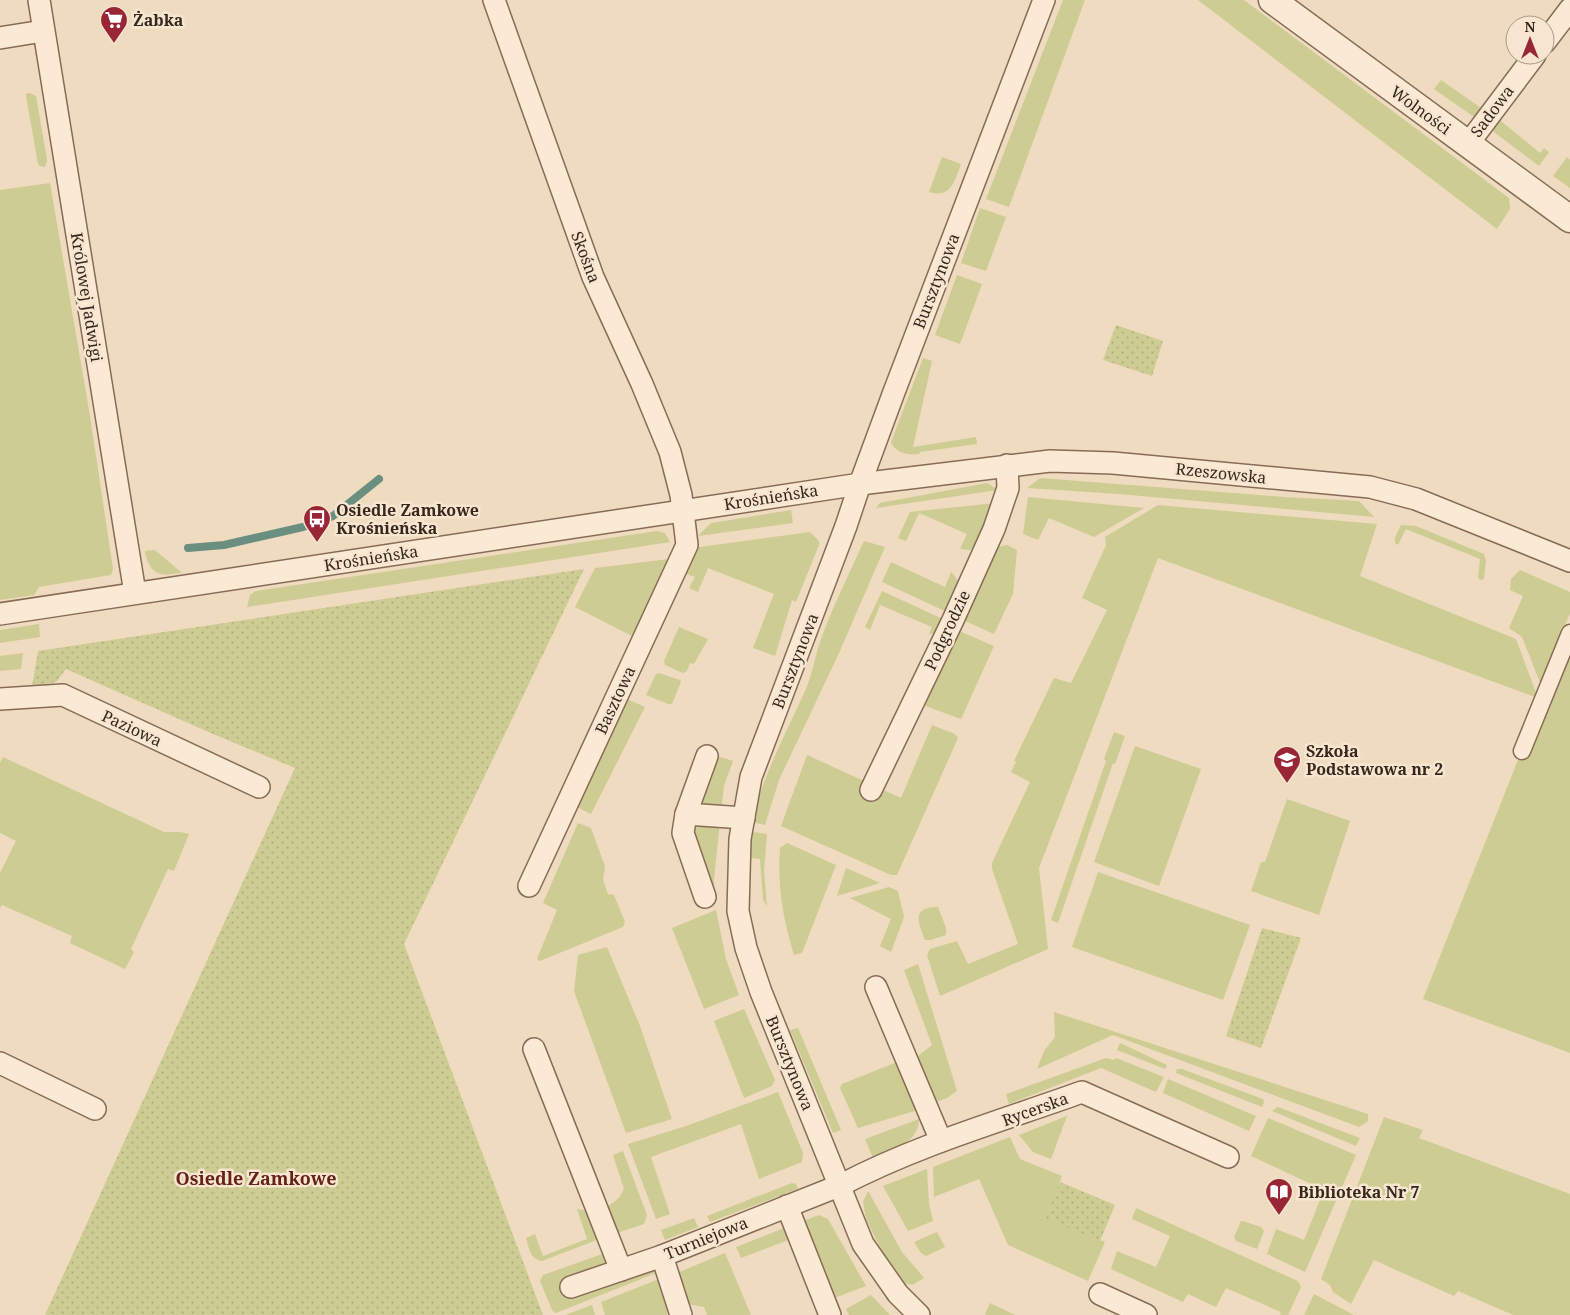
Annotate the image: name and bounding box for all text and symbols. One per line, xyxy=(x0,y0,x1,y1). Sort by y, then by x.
supermarket icon: Żabka xyxy=(99,5,129,44)
place label: Żabka xyxy=(133,9,184,31)
north arrow xyxy=(1505,15,1555,65)
text: N xyxy=(1524,17,1536,36)
street label: Wolności xyxy=(1386,81,1456,139)
street label: Sadowa xyxy=(1465,81,1519,141)
street label: Skośna xyxy=(566,228,606,286)
street label: Bursztynowa xyxy=(908,230,964,332)
street label: Królowej Jadwigi xyxy=(66,231,108,363)
street label: Rzeszowska xyxy=(1174,457,1268,489)
street label: Krośnieńska xyxy=(722,479,820,515)
place label: Osiedle Zamkowe Krośnieńska xyxy=(336,499,479,539)
bus stop icon: Osiedle Zamkowe Krośnieńska xyxy=(302,504,332,543)
street label: Krośnieńska xyxy=(322,540,420,576)
street label: Podgrodzie xyxy=(919,586,975,674)
street label: Bursztynowa xyxy=(767,610,823,712)
street label: Basztowa xyxy=(590,662,640,738)
street label: Paziowa xyxy=(98,705,166,751)
place label: Szkoła Podstawowa nr 2 xyxy=(1306,740,1443,780)
school or university icon: Szkoła Podstawowa nr 2 xyxy=(1272,745,1302,784)
street label: Bursztynowa xyxy=(761,1012,819,1114)
street label: Rycerska xyxy=(999,1087,1071,1131)
district label: Osiedle Zamkowe xyxy=(176,1166,336,1190)
library icon: Biblioteka Nr 7 xyxy=(1264,1177,1294,1216)
place label: Biblioteka Nr 7 xyxy=(1298,1181,1420,1203)
street label: Turniejowa xyxy=(661,1211,751,1265)

